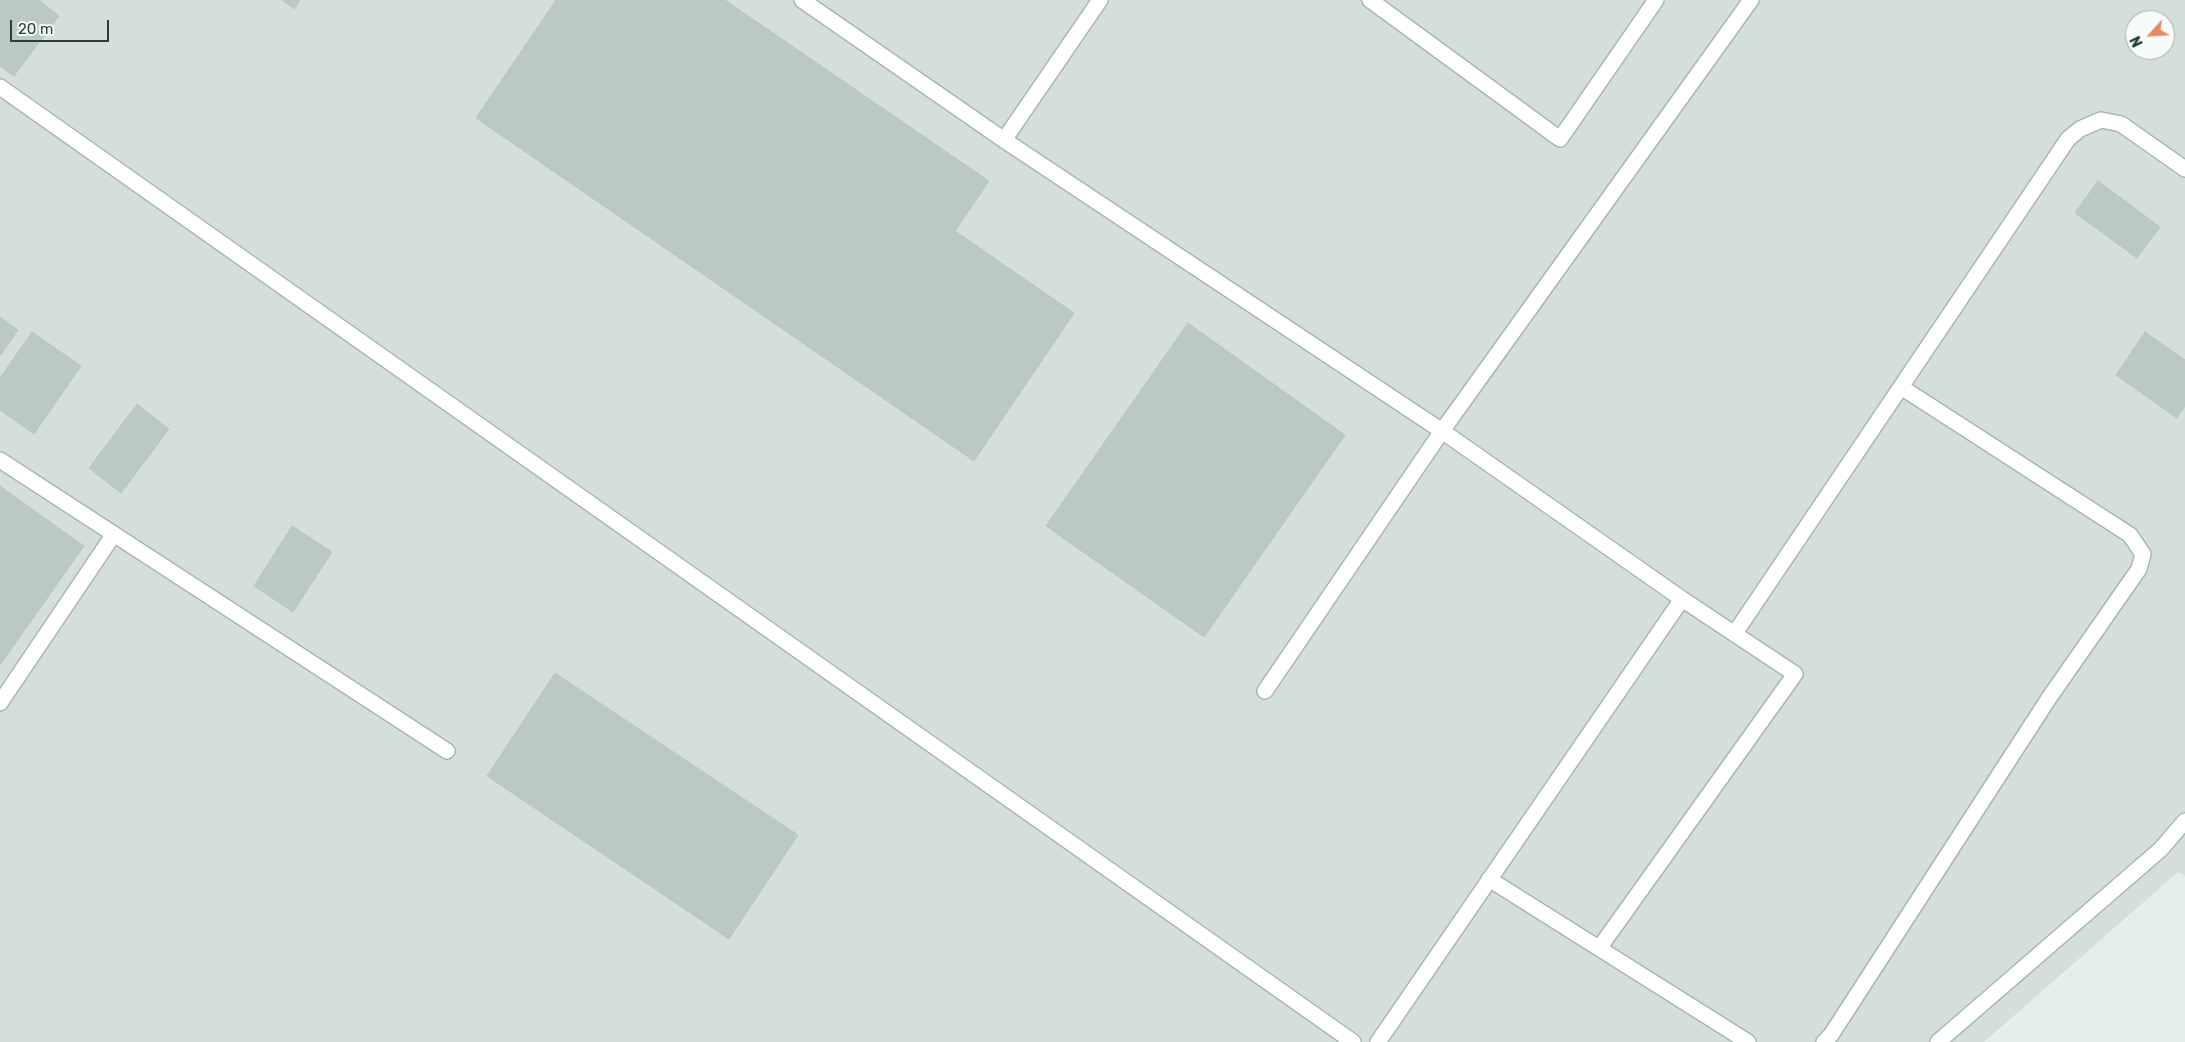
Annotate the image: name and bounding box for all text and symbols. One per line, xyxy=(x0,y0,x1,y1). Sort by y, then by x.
scale bar xyxy=(12,10,111,42)
north arrow xyxy=(2125,10,2175,60)
text: 20 m xyxy=(18,20,53,38)
text: N xyxy=(2127,33,2147,50)

